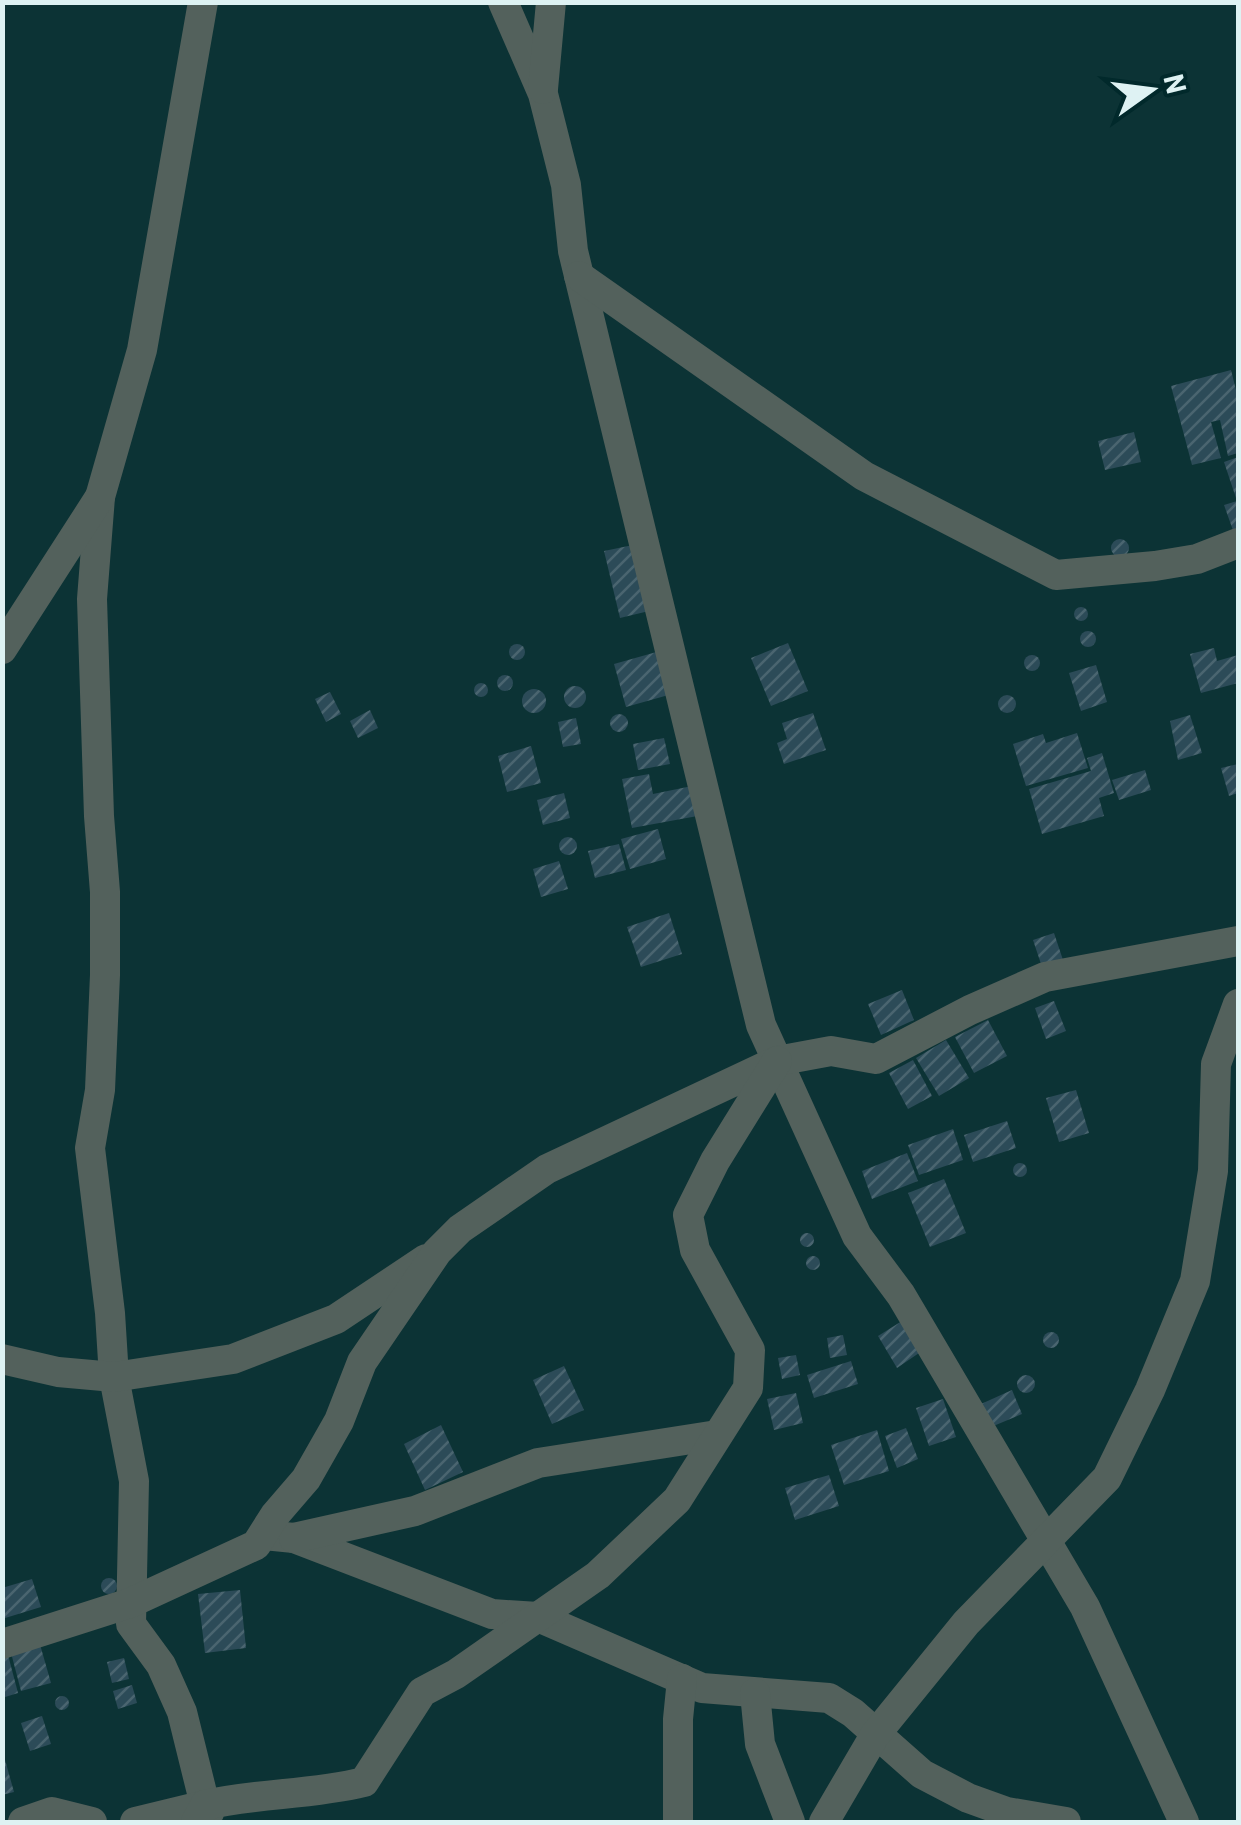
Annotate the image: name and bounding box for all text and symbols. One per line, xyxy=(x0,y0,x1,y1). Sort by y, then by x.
north arrow xyxy=(1101,40,1201,140)
text: N xyxy=(1157,71,1195,97)

